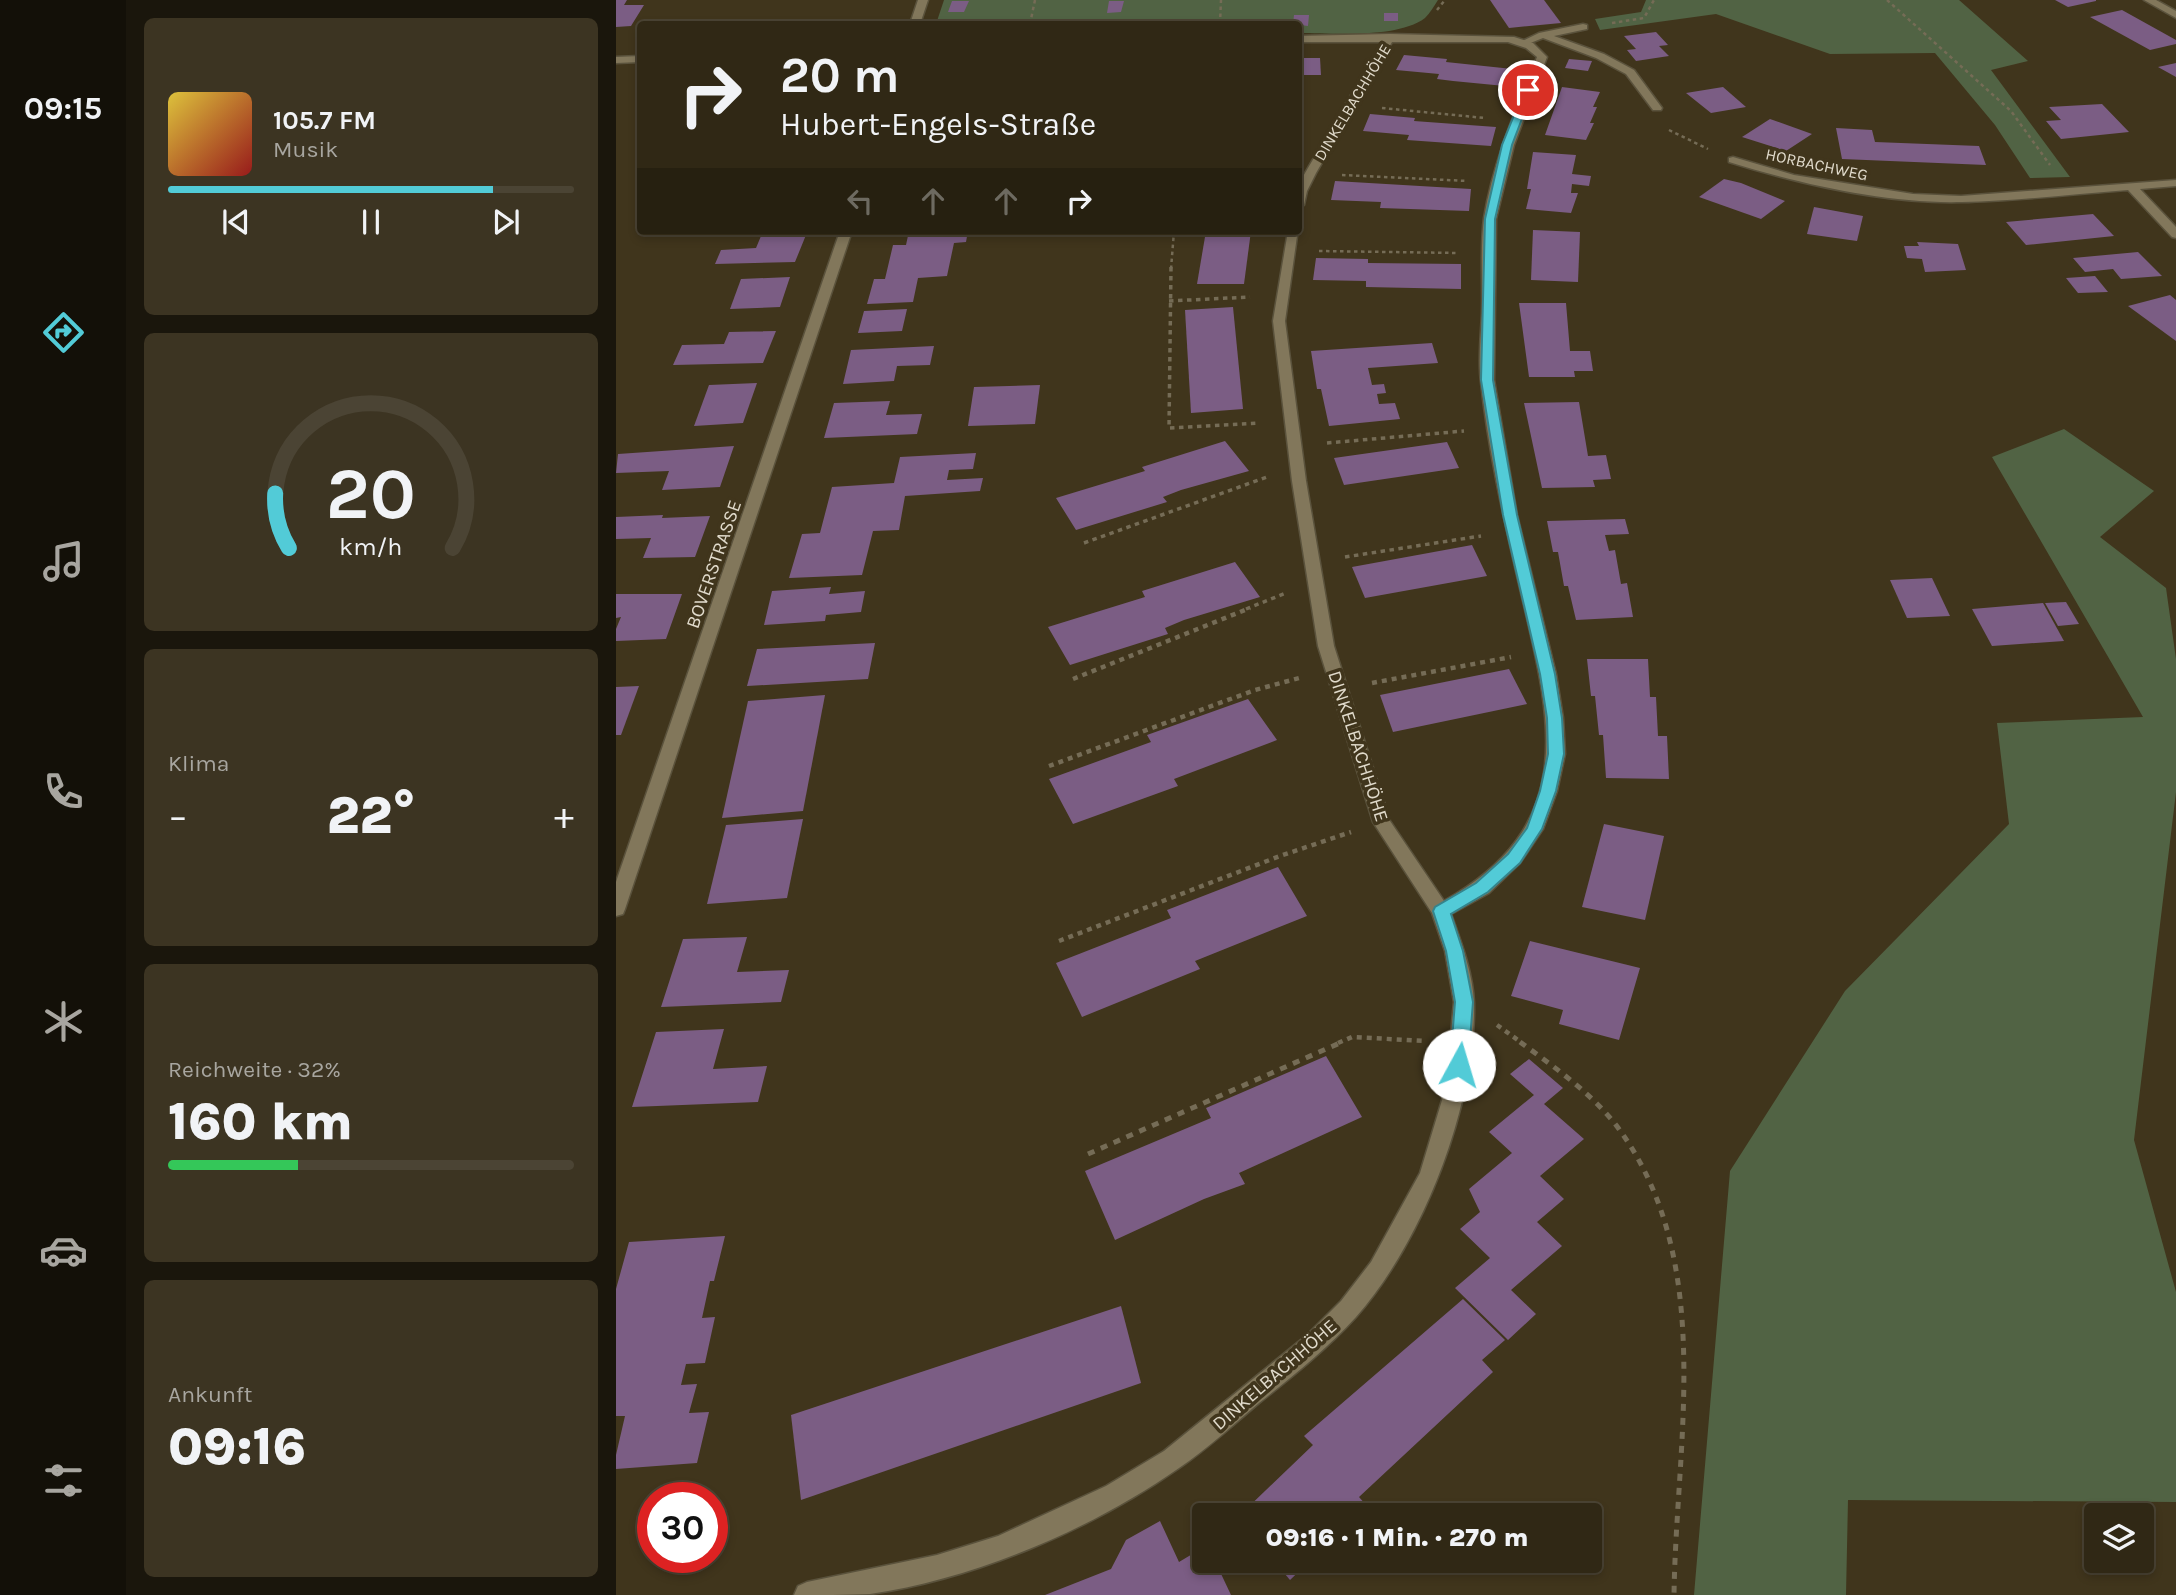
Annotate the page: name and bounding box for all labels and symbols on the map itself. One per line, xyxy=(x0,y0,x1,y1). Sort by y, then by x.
street label: DINKELBACHHÖHE xyxy=(1310,41,1395,164)
pin xyxy=(1498,60,1558,120)
street label: HORBACHWEG xyxy=(1764,144,1870,185)
street label: BOVERSTRASSE xyxy=(682,497,746,631)
street label: DINKELBACHHÖHE xyxy=(1323,668,1393,825)
position arrow xyxy=(1422,1028,1496,1102)
street label: DINKELBACHHÖHE xyxy=(1208,1315,1341,1435)
speed limit sign: 30 xyxy=(637,1482,728,1573)

